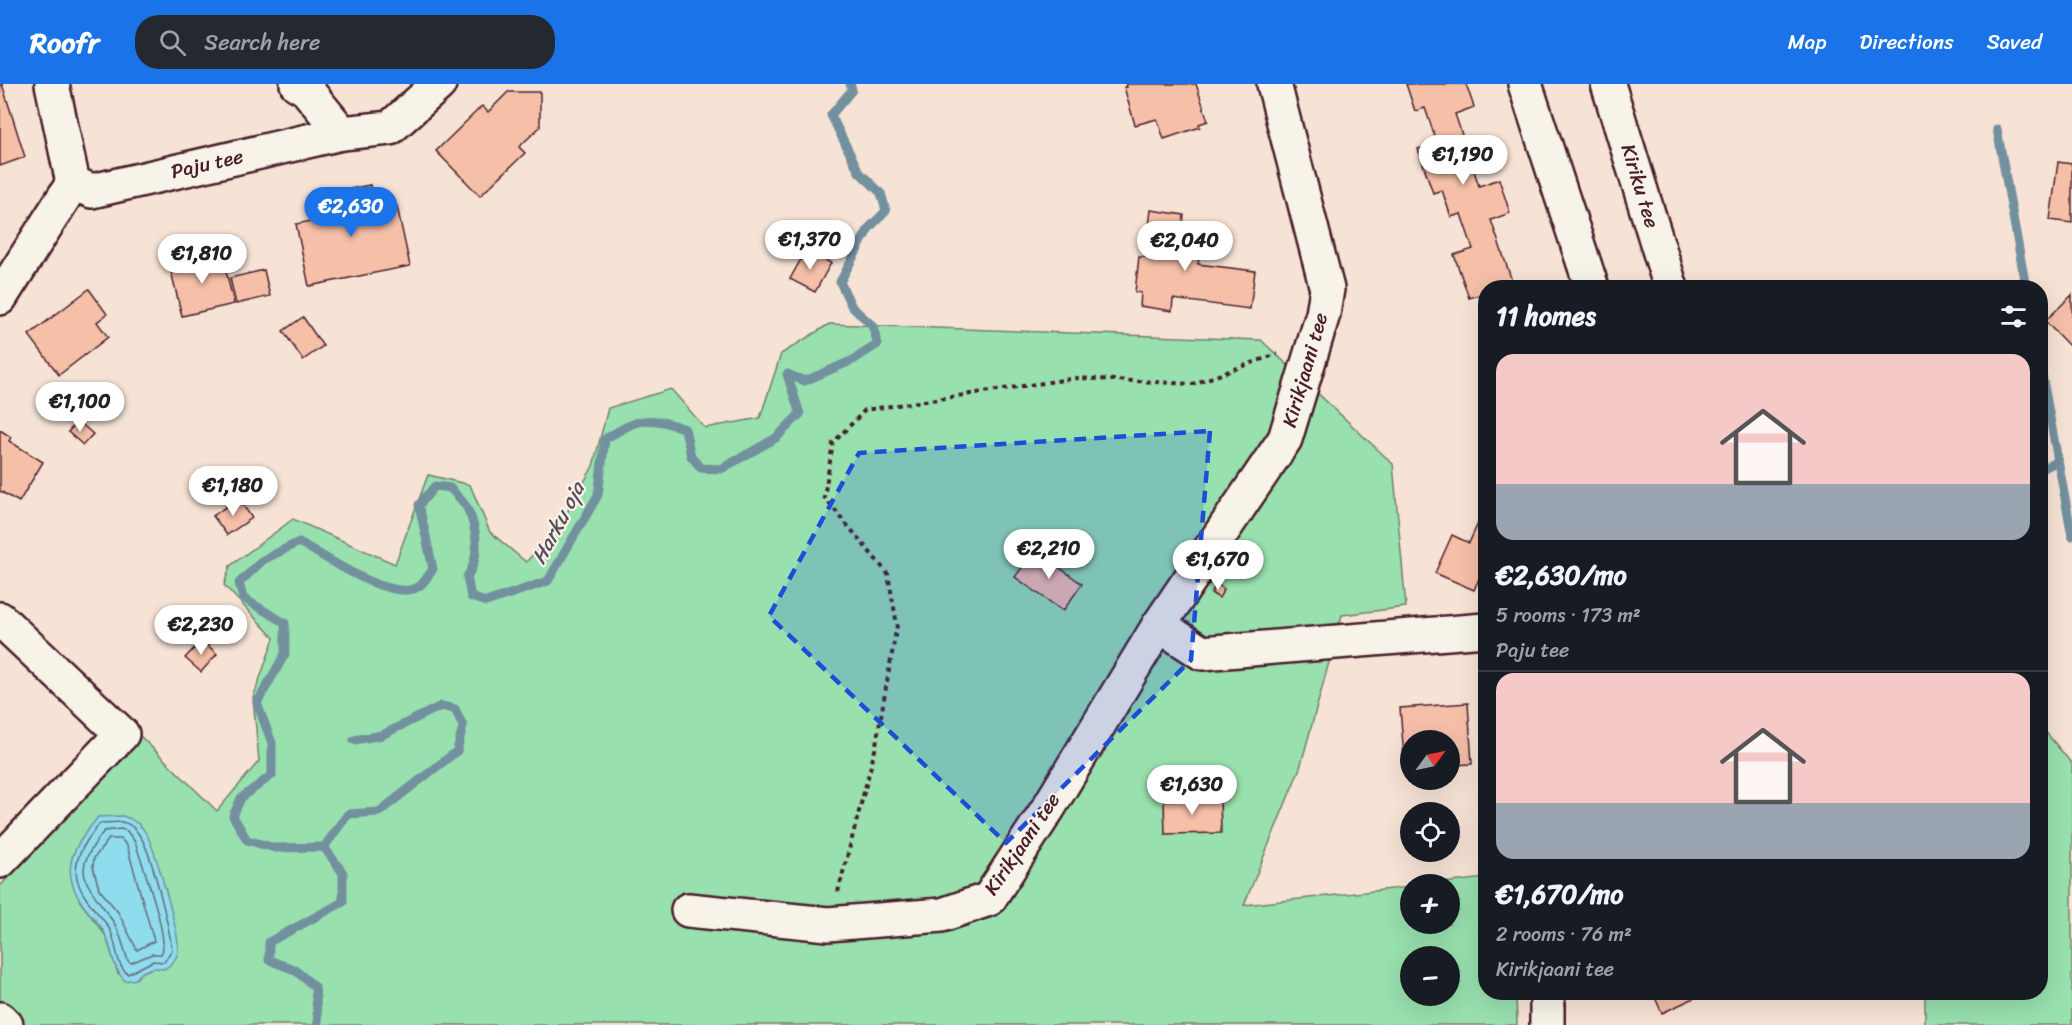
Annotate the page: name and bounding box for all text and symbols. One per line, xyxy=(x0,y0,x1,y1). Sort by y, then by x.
search box xyxy=(135,15,555,69)
text: Roofr xyxy=(30,18,99,67)
text: Search here xyxy=(204,23,320,62)
text: Map xyxy=(1788,23,1826,61)
text: Directions xyxy=(1859,23,1954,61)
text: Saved xyxy=(1987,23,2042,61)
icon: search xyxy=(156,26,189,59)
pin: €1,190 xyxy=(1414,135,1512,186)
text: €1,190 xyxy=(1433,137,1493,172)
street label: Paju tee xyxy=(167,139,247,189)
street label: Kiriku tee xyxy=(1611,139,1669,233)
pin: €2,630 xyxy=(302,187,400,238)
text: €2,630 xyxy=(318,189,384,224)
pin: €1,370 xyxy=(761,220,859,271)
pin: €2,040 xyxy=(1136,221,1234,272)
text: €1,370 xyxy=(779,222,841,257)
text: €2,040 xyxy=(1151,223,1219,258)
pin: €1,810 xyxy=(153,234,251,285)
text: €1,810 xyxy=(172,236,232,271)
text: 11 homes xyxy=(1496,293,1596,339)
icon: filters xyxy=(1997,300,2030,333)
street label: Kirikjaani tee xyxy=(1272,308,1338,432)
pin: €1,100 xyxy=(31,382,129,433)
text: €1,100 xyxy=(49,384,111,419)
icon: home xyxy=(1709,393,1817,501)
pin: €1,180 xyxy=(184,466,282,517)
text: €1,180 xyxy=(203,468,263,503)
water label: Harku oja xyxy=(520,474,596,571)
pin: €2,210 xyxy=(1000,529,1098,580)
text: €2,210 xyxy=(1018,531,1080,566)
pin: €1,670 xyxy=(1169,540,1267,591)
text: €1,670 xyxy=(1187,542,1249,577)
text: €2,630/mo xyxy=(1496,552,1627,598)
text: 5 rooms · 173 m² xyxy=(1496,598,1641,633)
pin: €2,230 xyxy=(152,605,250,656)
text: €2,230 xyxy=(168,607,234,642)
text: Paju tee xyxy=(1496,633,1569,668)
icon: home xyxy=(1709,712,1817,820)
north arrow xyxy=(1400,730,1460,790)
map controls xyxy=(1400,730,1460,1006)
pin: €1,630 xyxy=(1143,765,1241,816)
text: €1,630 xyxy=(1161,767,1223,802)
street label: Kirikjaani tee xyxy=(974,785,1070,903)
button: locate xyxy=(1400,802,1460,862)
text: €1,670/mo xyxy=(1496,871,1624,917)
button: + xyxy=(1400,874,1460,934)
text: 2 rooms · 76 m² xyxy=(1496,917,1632,952)
button: − xyxy=(1400,946,1460,1006)
text: Kirikjaani tee xyxy=(1496,952,1614,987)

